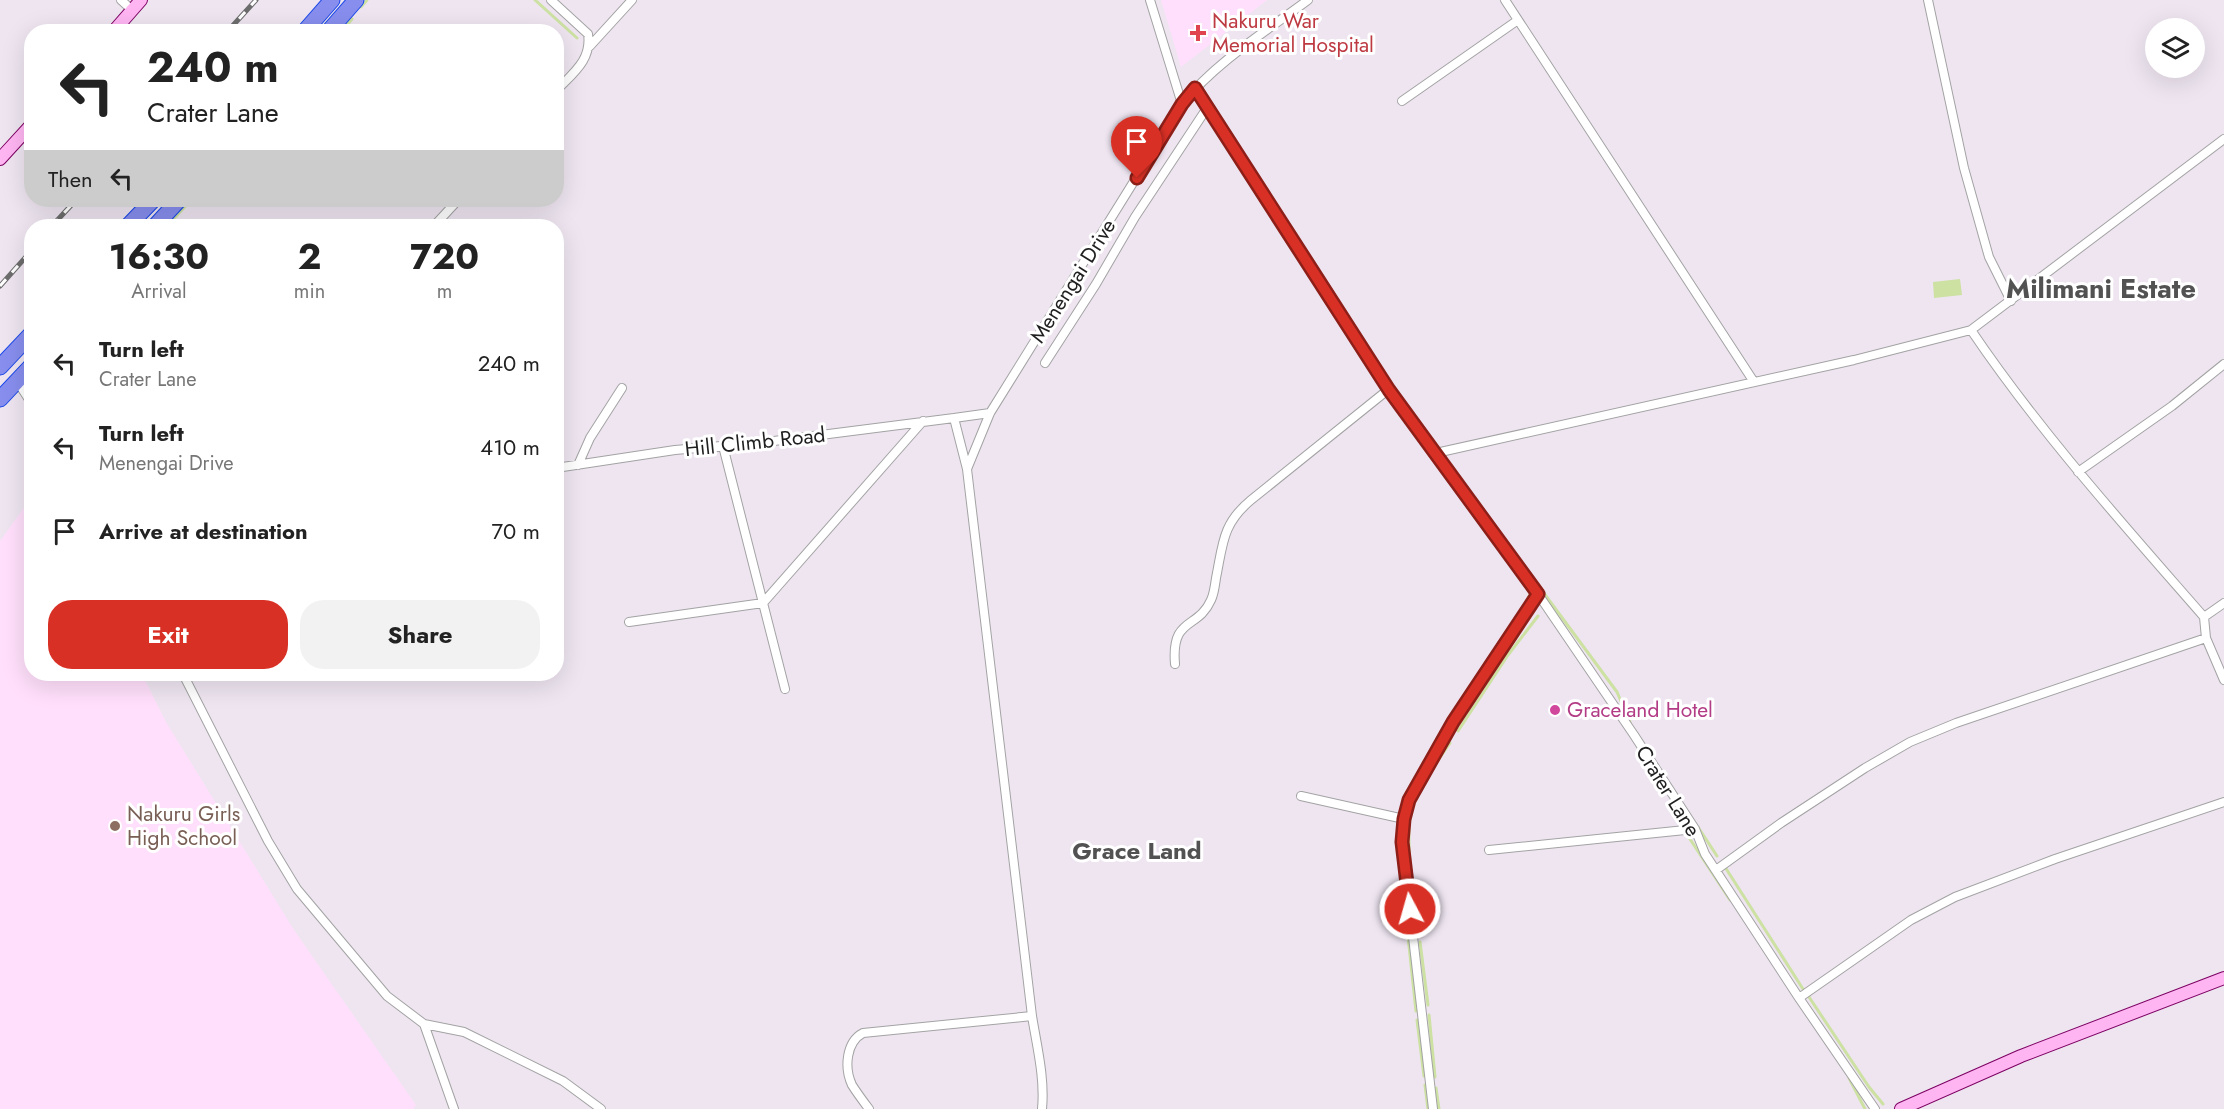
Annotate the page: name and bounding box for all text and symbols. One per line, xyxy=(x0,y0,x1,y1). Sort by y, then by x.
place label: Nakuru War Memorial Hospital xyxy=(1212,6,1374,60)
map controls xyxy=(2145,18,2205,78)
button: layers xyxy=(2145,18,2205,78)
marker: Nakuru War Memorial Hospital xyxy=(1189,24,1207,42)
text: 240 m xyxy=(147,37,279,98)
icon: left xyxy=(48,48,126,126)
text: Crater Lane xyxy=(147,93,279,132)
pin xyxy=(1111,116,1162,178)
icon: arrive xyxy=(1120,125,1153,158)
icon: left xyxy=(105,162,138,195)
text: Then xyxy=(48,163,93,195)
street label: Menengai Drive xyxy=(1023,213,1123,349)
text: 16:30 xyxy=(109,230,209,282)
text: 2 xyxy=(298,230,321,282)
text: 720 xyxy=(410,230,479,282)
district label: Milimani Estate xyxy=(2006,269,2196,308)
text: Arrival xyxy=(131,277,187,306)
text: min xyxy=(294,277,325,306)
text: m xyxy=(437,277,452,306)
text: Turn left xyxy=(99,333,184,365)
icon: left xyxy=(48,347,81,380)
text: 240 m xyxy=(478,347,540,379)
text: Crater Lane xyxy=(99,365,197,394)
text: Turn left xyxy=(99,417,184,449)
street label: Hill Climb Road xyxy=(683,420,827,464)
icon: left xyxy=(48,431,81,464)
text: 410 m xyxy=(480,431,540,463)
text: Menengai Drive xyxy=(99,449,233,478)
icon: arrive xyxy=(48,515,81,548)
text: Arrive at destination xyxy=(99,515,308,547)
text: 70 m xyxy=(491,515,540,547)
button: Exit xyxy=(48,600,288,669)
button: Share xyxy=(300,600,540,669)
place label: Graceland Hotel xyxy=(1567,695,1713,725)
marker: Graceland Hotel xyxy=(1548,703,1562,717)
street label: Crater Lane xyxy=(1628,740,1708,843)
place label: Nakuru Girls High School xyxy=(127,799,240,853)
marker: Nakuru Girls High School xyxy=(108,819,122,833)
district label: Grace Land xyxy=(1072,833,1202,868)
position arrow xyxy=(1378,877,1442,941)

